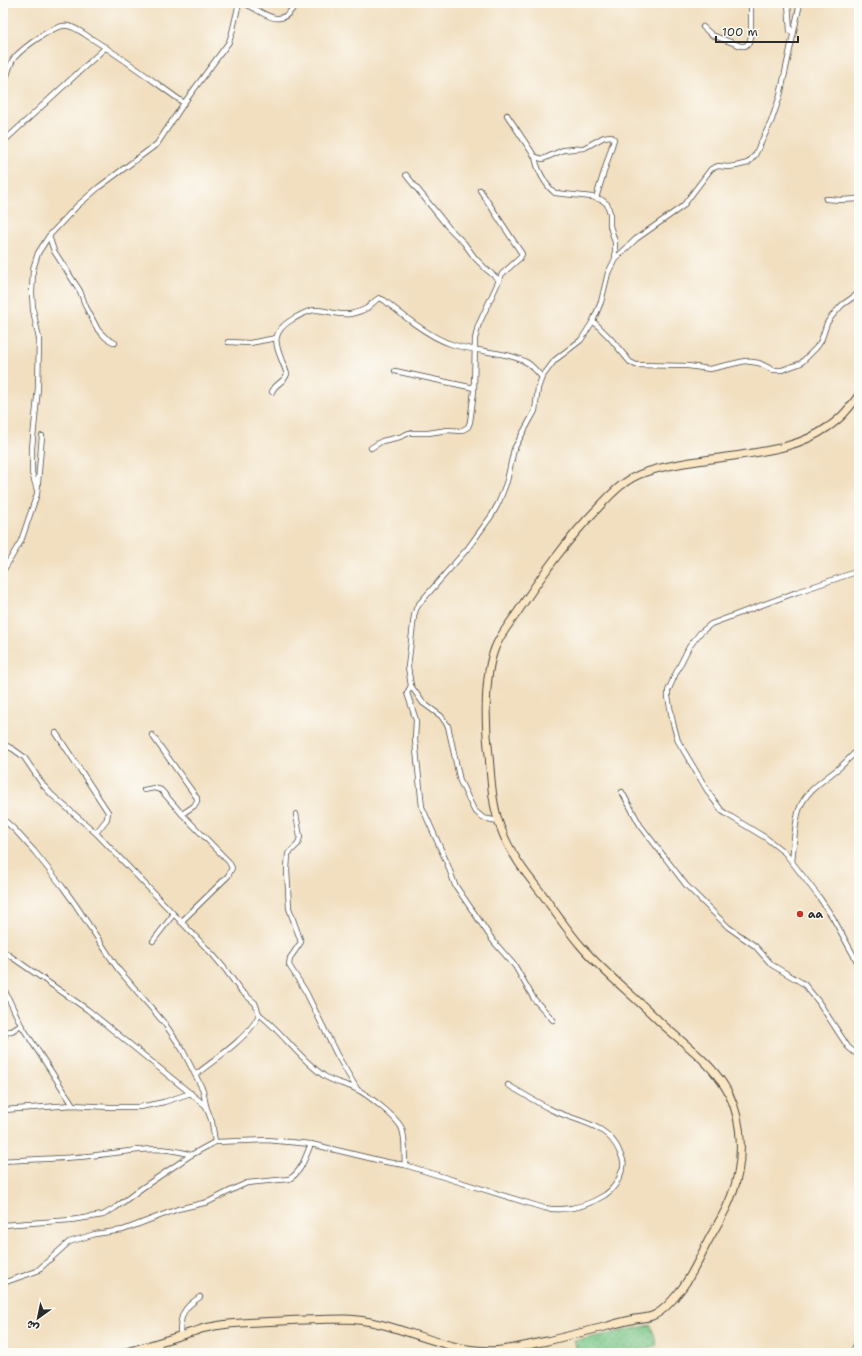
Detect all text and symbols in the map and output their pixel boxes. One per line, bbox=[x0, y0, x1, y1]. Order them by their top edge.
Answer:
scale bar bbox=[716, 18, 798, 44]
text: 100 m bbox=[722, 24, 758, 40]
place label: aa bbox=[808, 907, 824, 922]
marker: aa bbox=[795, 909, 805, 919]
north arrow bbox=[18, 1298, 58, 1338]
text: ش bbox=[24, 1316, 42, 1336]

